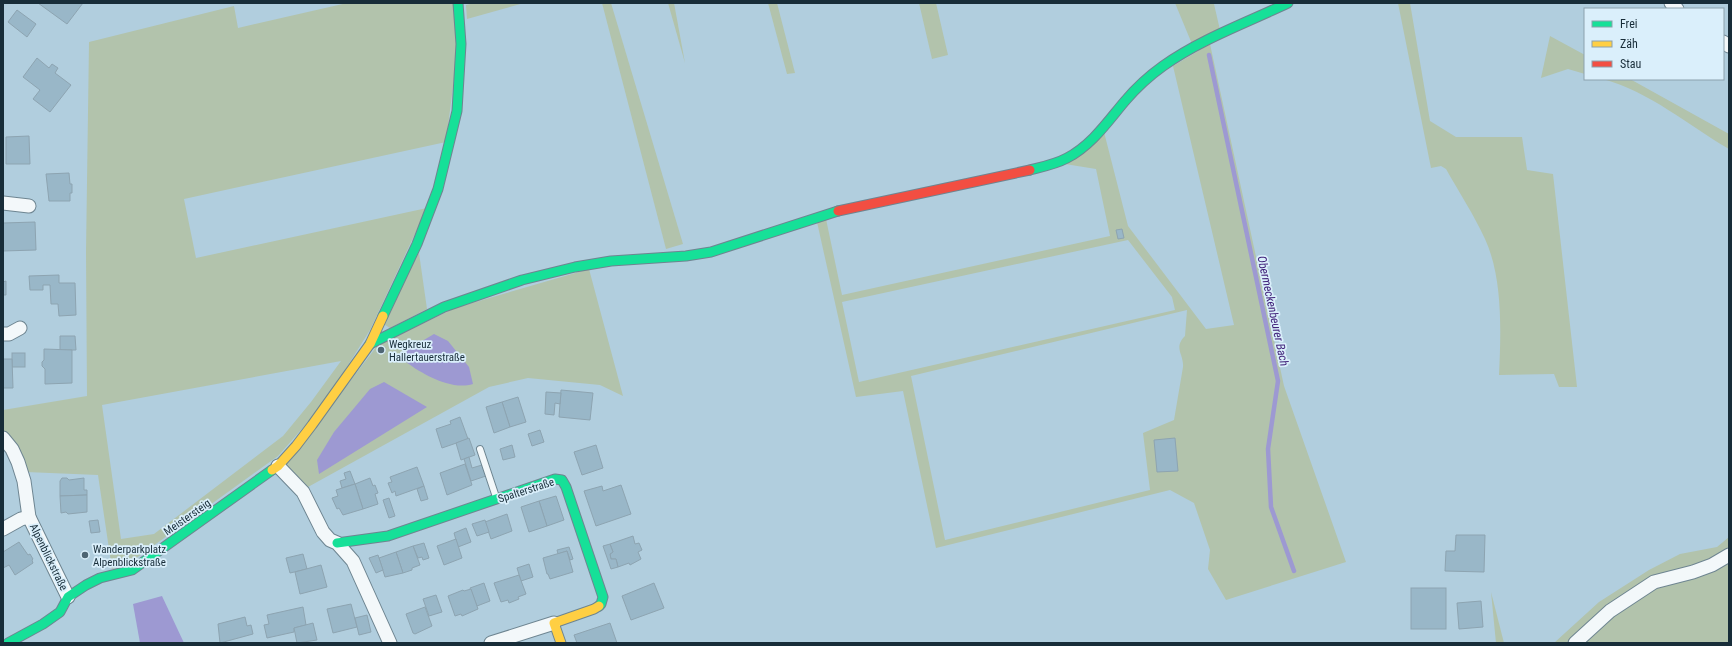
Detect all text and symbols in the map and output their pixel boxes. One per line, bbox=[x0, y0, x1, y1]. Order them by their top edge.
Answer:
legend bbox=[1584, 8, 1724, 80]
text: Frei bbox=[1620, 17, 1638, 31]
text: Zäh bbox=[1620, 37, 1638, 51]
text: Stau bbox=[1620, 57, 1642, 71]
water label: Obermeckenbeurer Bach bbox=[1254, 255, 1292, 368]
place label: Wegkreuz Hallertauerstraße bbox=[389, 338, 465, 364]
marker: Wegkreuz Hallertauerstraße bbox=[376, 345, 386, 355]
street label: Spalterstraße bbox=[496, 475, 556, 506]
street label: Meistersteig bbox=[161, 497, 213, 538]
street label: Alpenblickstraße bbox=[27, 522, 70, 593]
place label: Wanderparkplatz Alpenblickstraße bbox=[93, 543, 166, 569]
marker: Wanderparkplatz Alpenblickstraße bbox=[80, 550, 90, 560]

